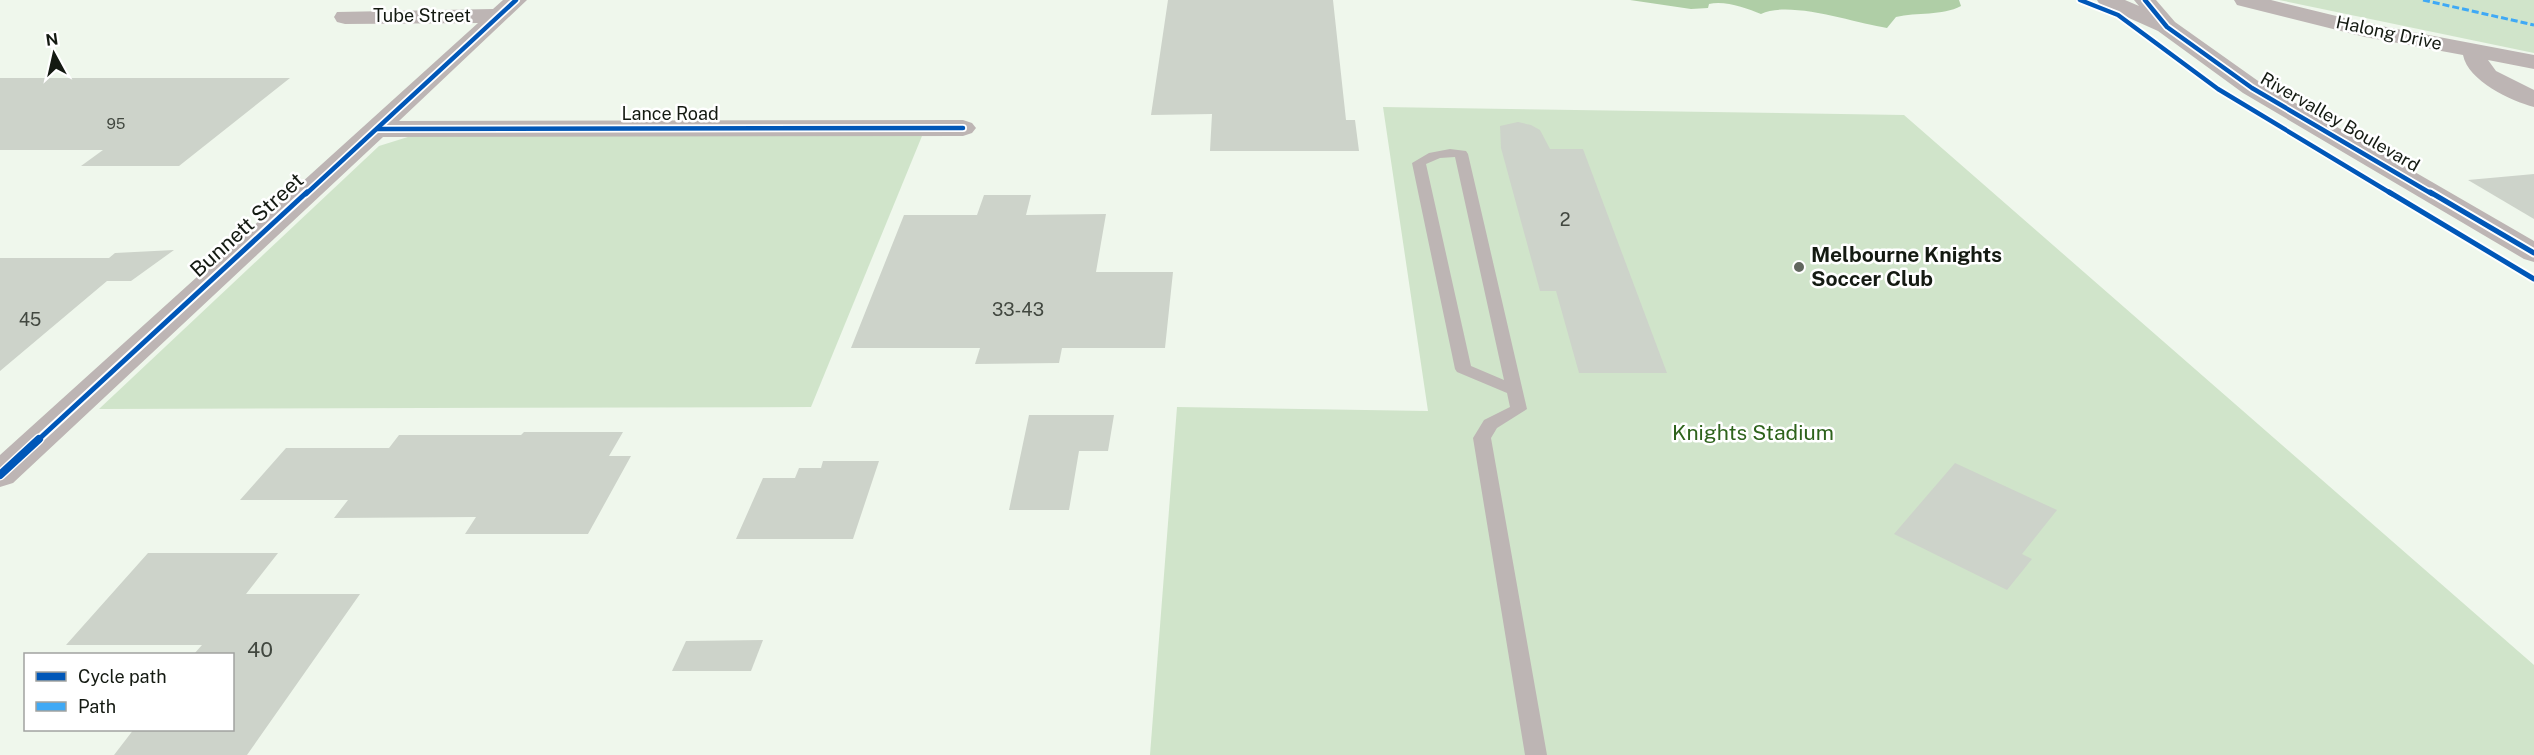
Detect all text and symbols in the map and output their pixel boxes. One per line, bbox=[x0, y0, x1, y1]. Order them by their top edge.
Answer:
street label: Tube Street bbox=[373, 5, 471, 26]
street label: Halong Drive bbox=[2334, 11, 2444, 54]
north arrow bbox=[24, 24, 84, 84]
text: N bbox=[44, 29, 60, 50]
street label: Rivervalley Boulevard bbox=[2257, 67, 2424, 176]
street label: Lance Road bbox=[621, 103, 719, 124]
house number: 95 bbox=[107, 115, 125, 132]
street label: Bunnett Street bbox=[185, 167, 308, 282]
house number: 2 bbox=[1560, 209, 1570, 230]
place label: Melbourne Knights Soccer Club bbox=[1811, 242, 2002, 291]
marker: Melbourne Knights Soccer Club bbox=[1792, 260, 1806, 274]
house number: 33-43 bbox=[992, 299, 1044, 320]
house number: 45 bbox=[19, 309, 41, 330]
park label: Knights Stadium bbox=[1672, 420, 1834, 445]
house number: 40 bbox=[247, 637, 273, 662]
legend bbox=[24, 653, 234, 731]
text: Cycle path bbox=[78, 666, 167, 687]
text: Path bbox=[78, 696, 116, 717]

